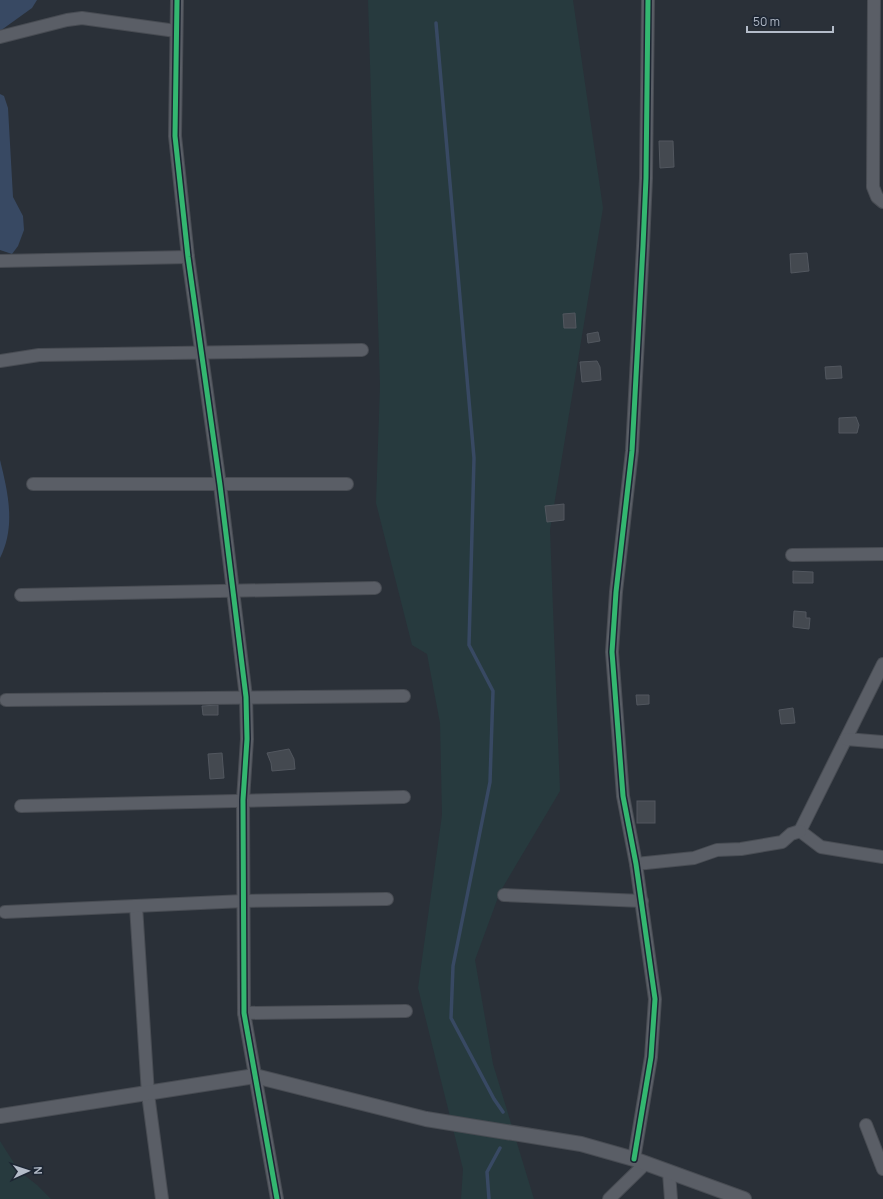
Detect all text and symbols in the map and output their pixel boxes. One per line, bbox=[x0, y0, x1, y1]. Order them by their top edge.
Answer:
scale bar bbox=[747, 8, 833, 34]
text: 50 m bbox=[753, 13, 780, 30]
north arrow bbox=[8, 1151, 48, 1191]
text: N bbox=[31, 1166, 46, 1175]

